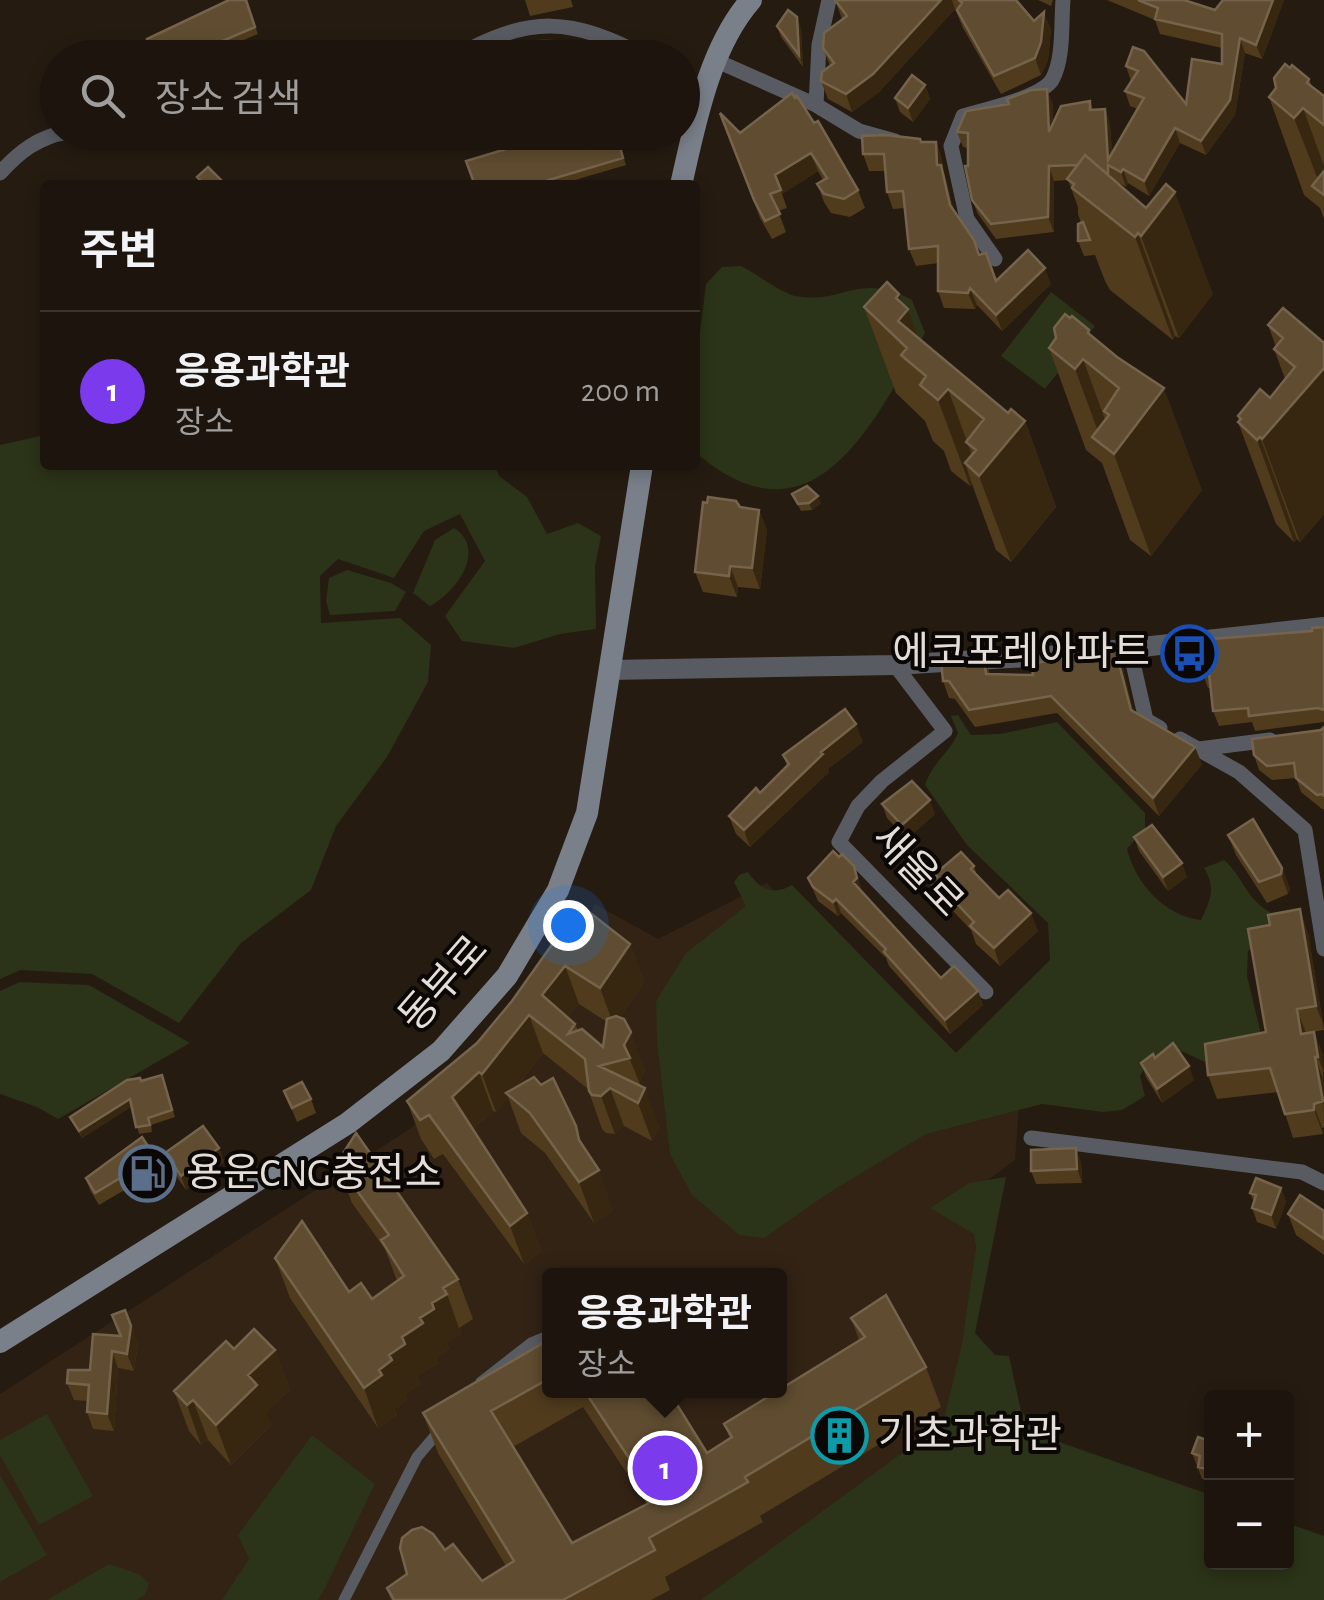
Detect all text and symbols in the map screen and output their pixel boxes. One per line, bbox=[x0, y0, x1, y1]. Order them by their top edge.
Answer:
search box bbox=[40, 40, 700, 150]
icon: search bbox=[75, 68, 130, 123]
text: 장소 검색 bbox=[155, 81, 301, 119]
text: 주변 bbox=[80, 230, 157, 272]
text: 응용과학관 bbox=[175, 354, 350, 392]
text: 1 bbox=[107, 375, 118, 407]
text: 200 m bbox=[581, 375, 660, 407]
text: 장소 bbox=[175, 407, 234, 439]
bus stop icon: 에코포레아파트 bbox=[1159, 623, 1219, 683]
place label: 에코포레아파트 bbox=[892, 631, 1150, 673]
street label: 새울로 bbox=[864, 816, 971, 925]
your location bbox=[543, 900, 594, 951]
street label: 동부로 bbox=[393, 929, 495, 1039]
fuel station icon: 용운CNG충전소 bbox=[117, 1144, 177, 1204]
place label: 용운CNG충전소 bbox=[186, 1152, 441, 1194]
popup bbox=[542, 1268, 787, 1398]
text: 응용과학관 bbox=[577, 1296, 752, 1334]
text: 장소 bbox=[577, 1349, 636, 1381]
map controls bbox=[1204, 1390, 1294, 1570]
button: + bbox=[1204, 1390, 1294, 1480]
building icon: 기초과학관 bbox=[809, 1406, 869, 1466]
place label: 기초과학관 bbox=[878, 1414, 1062, 1456]
pin: 1 bbox=[632, 1430, 698, 1506]
button: − bbox=[1204, 1480, 1294, 1570]

